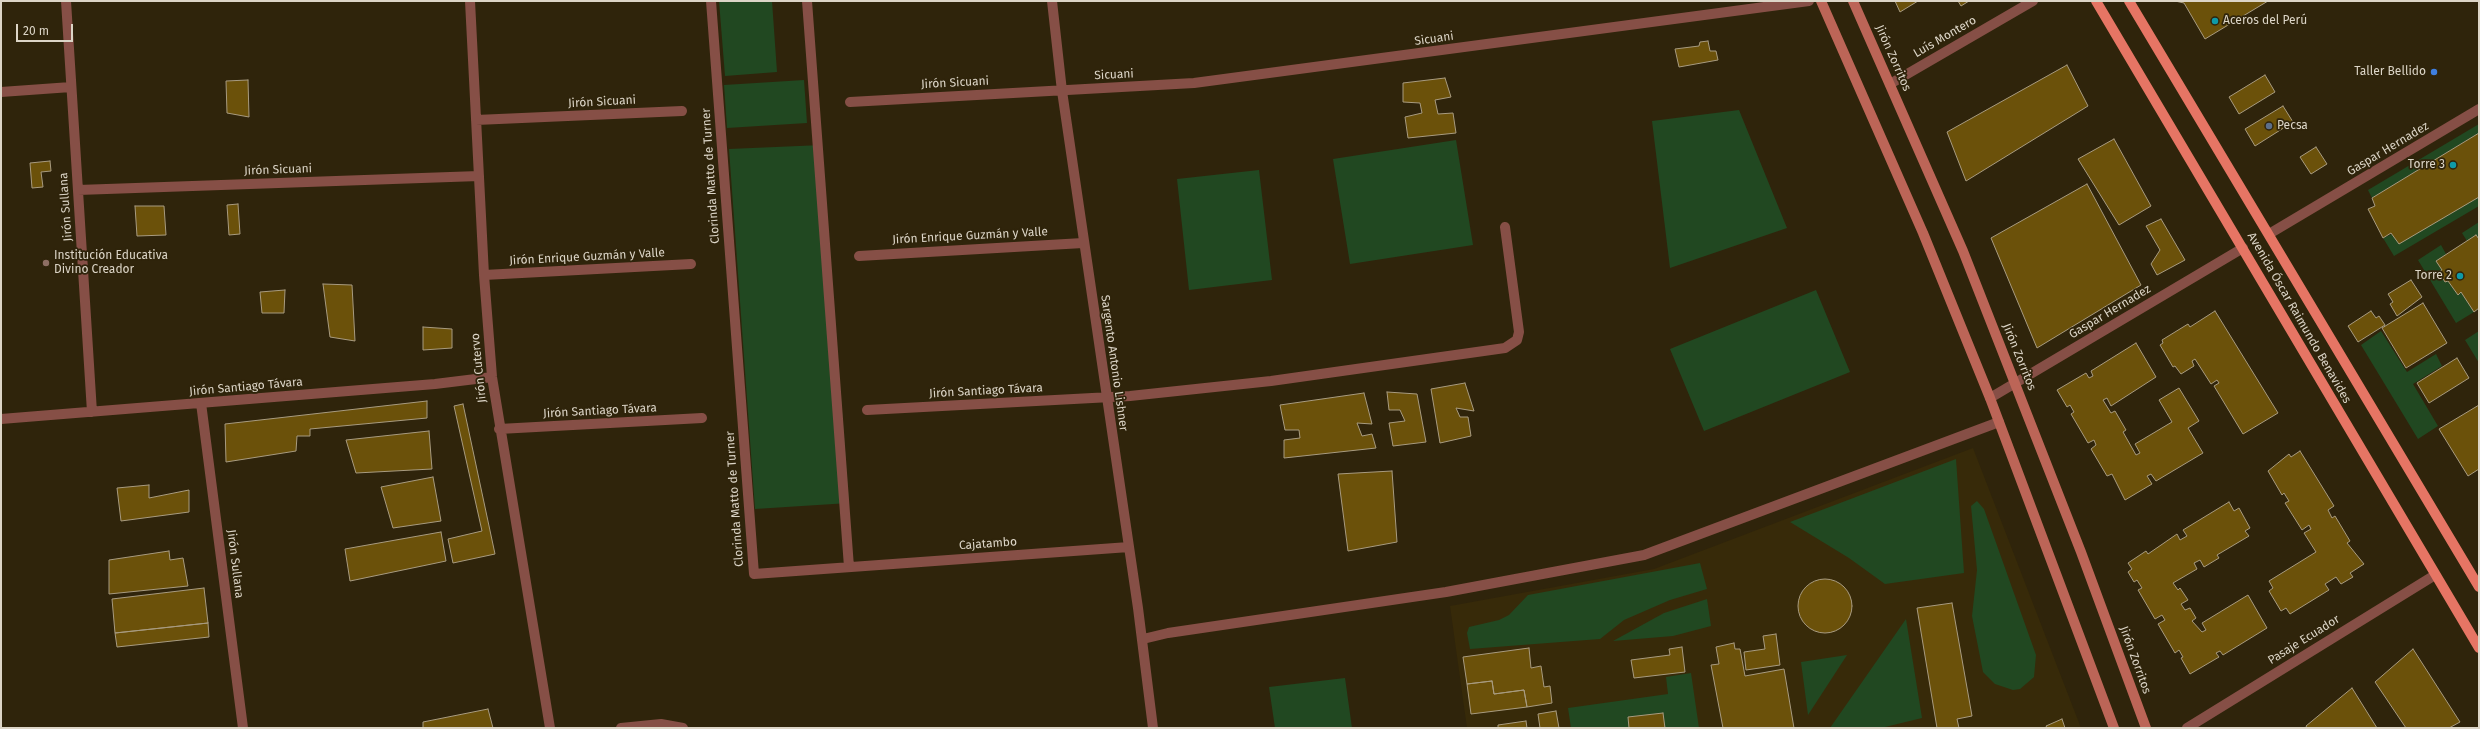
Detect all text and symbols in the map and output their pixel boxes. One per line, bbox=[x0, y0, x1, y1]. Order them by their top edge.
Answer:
street label: Luís Montero bbox=[1911, 13, 1979, 61]
place label: Aceros del Perú bbox=[2223, 14, 2307, 28]
scale bar bbox=[18, 16, 75, 42]
marker: Aceros del Perú bbox=[2210, 16, 2220, 26]
street label: Jirón Zorritos bbox=[1872, 23, 1914, 93]
text: 20 m bbox=[23, 24, 49, 38]
street label: Sicuani bbox=[1413, 29, 1455, 49]
place label: Taller Bellido bbox=[2354, 65, 2426, 79]
street label: Sicuani bbox=[1094, 67, 1134, 83]
marker: Taller Bellido bbox=[2429, 67, 2439, 77]
street label: Jirón Sicuani bbox=[921, 74, 989, 92]
street label: Jirón Sicuani bbox=[568, 93, 636, 111]
street label: Clorinda Matto de Turner bbox=[699, 108, 723, 244]
place label: Pecsa bbox=[2277, 119, 2308, 133]
street label: Gaspar Hernadez bbox=[2345, 119, 2431, 179]
marker: Pecsa bbox=[2264, 121, 2274, 131]
place label: Torre 3 bbox=[2408, 158, 2445, 172]
marker: Torre 3 bbox=[2448, 160, 2458, 170]
street label: Jirón Sicuani bbox=[244, 162, 312, 178]
street label: Jirón Sullana bbox=[56, 172, 76, 242]
street label: Jirón Enrique Guzmán y Valle bbox=[892, 225, 1048, 247]
street label: Avenida Óscar Raimundo Benavides bbox=[2244, 230, 2354, 406]
street label: Jirón Enrique Guzmán y Valle bbox=[509, 246, 665, 268]
place label: Institución Educativa Divino Creador bbox=[54, 249, 168, 277]
marker: Institución Educativa Divino Creador bbox=[41, 258, 51, 268]
place label: Torre 2 bbox=[2415, 269, 2452, 283]
marker: Torre 2 bbox=[2455, 271, 2465, 281]
street label: Gaspar Hernadez bbox=[2067, 282, 2153, 342]
street label: Sargento Antonio Lishner bbox=[1097, 294, 1131, 432]
street label: Jirón Zorritos bbox=[1999, 321, 2039, 393]
street label: Jirón Cutervo bbox=[468, 332, 490, 404]
street label: Jirón Santiago Távara bbox=[189, 375, 303, 399]
street label: Jirón Santiago Távara bbox=[929, 381, 1043, 401]
street label: Jirón Santiago Távara bbox=[543, 401, 657, 421]
street label: Clorinda Matto de Turner bbox=[723, 431, 747, 567]
street label: Jirón Sullana bbox=[224, 529, 246, 599]
street label: Cajatambo bbox=[959, 535, 1017, 553]
street label: Pasaje Ecuador bbox=[2265, 612, 2343, 668]
street label: Jirón Zorritos bbox=[2116, 624, 2154, 696]

